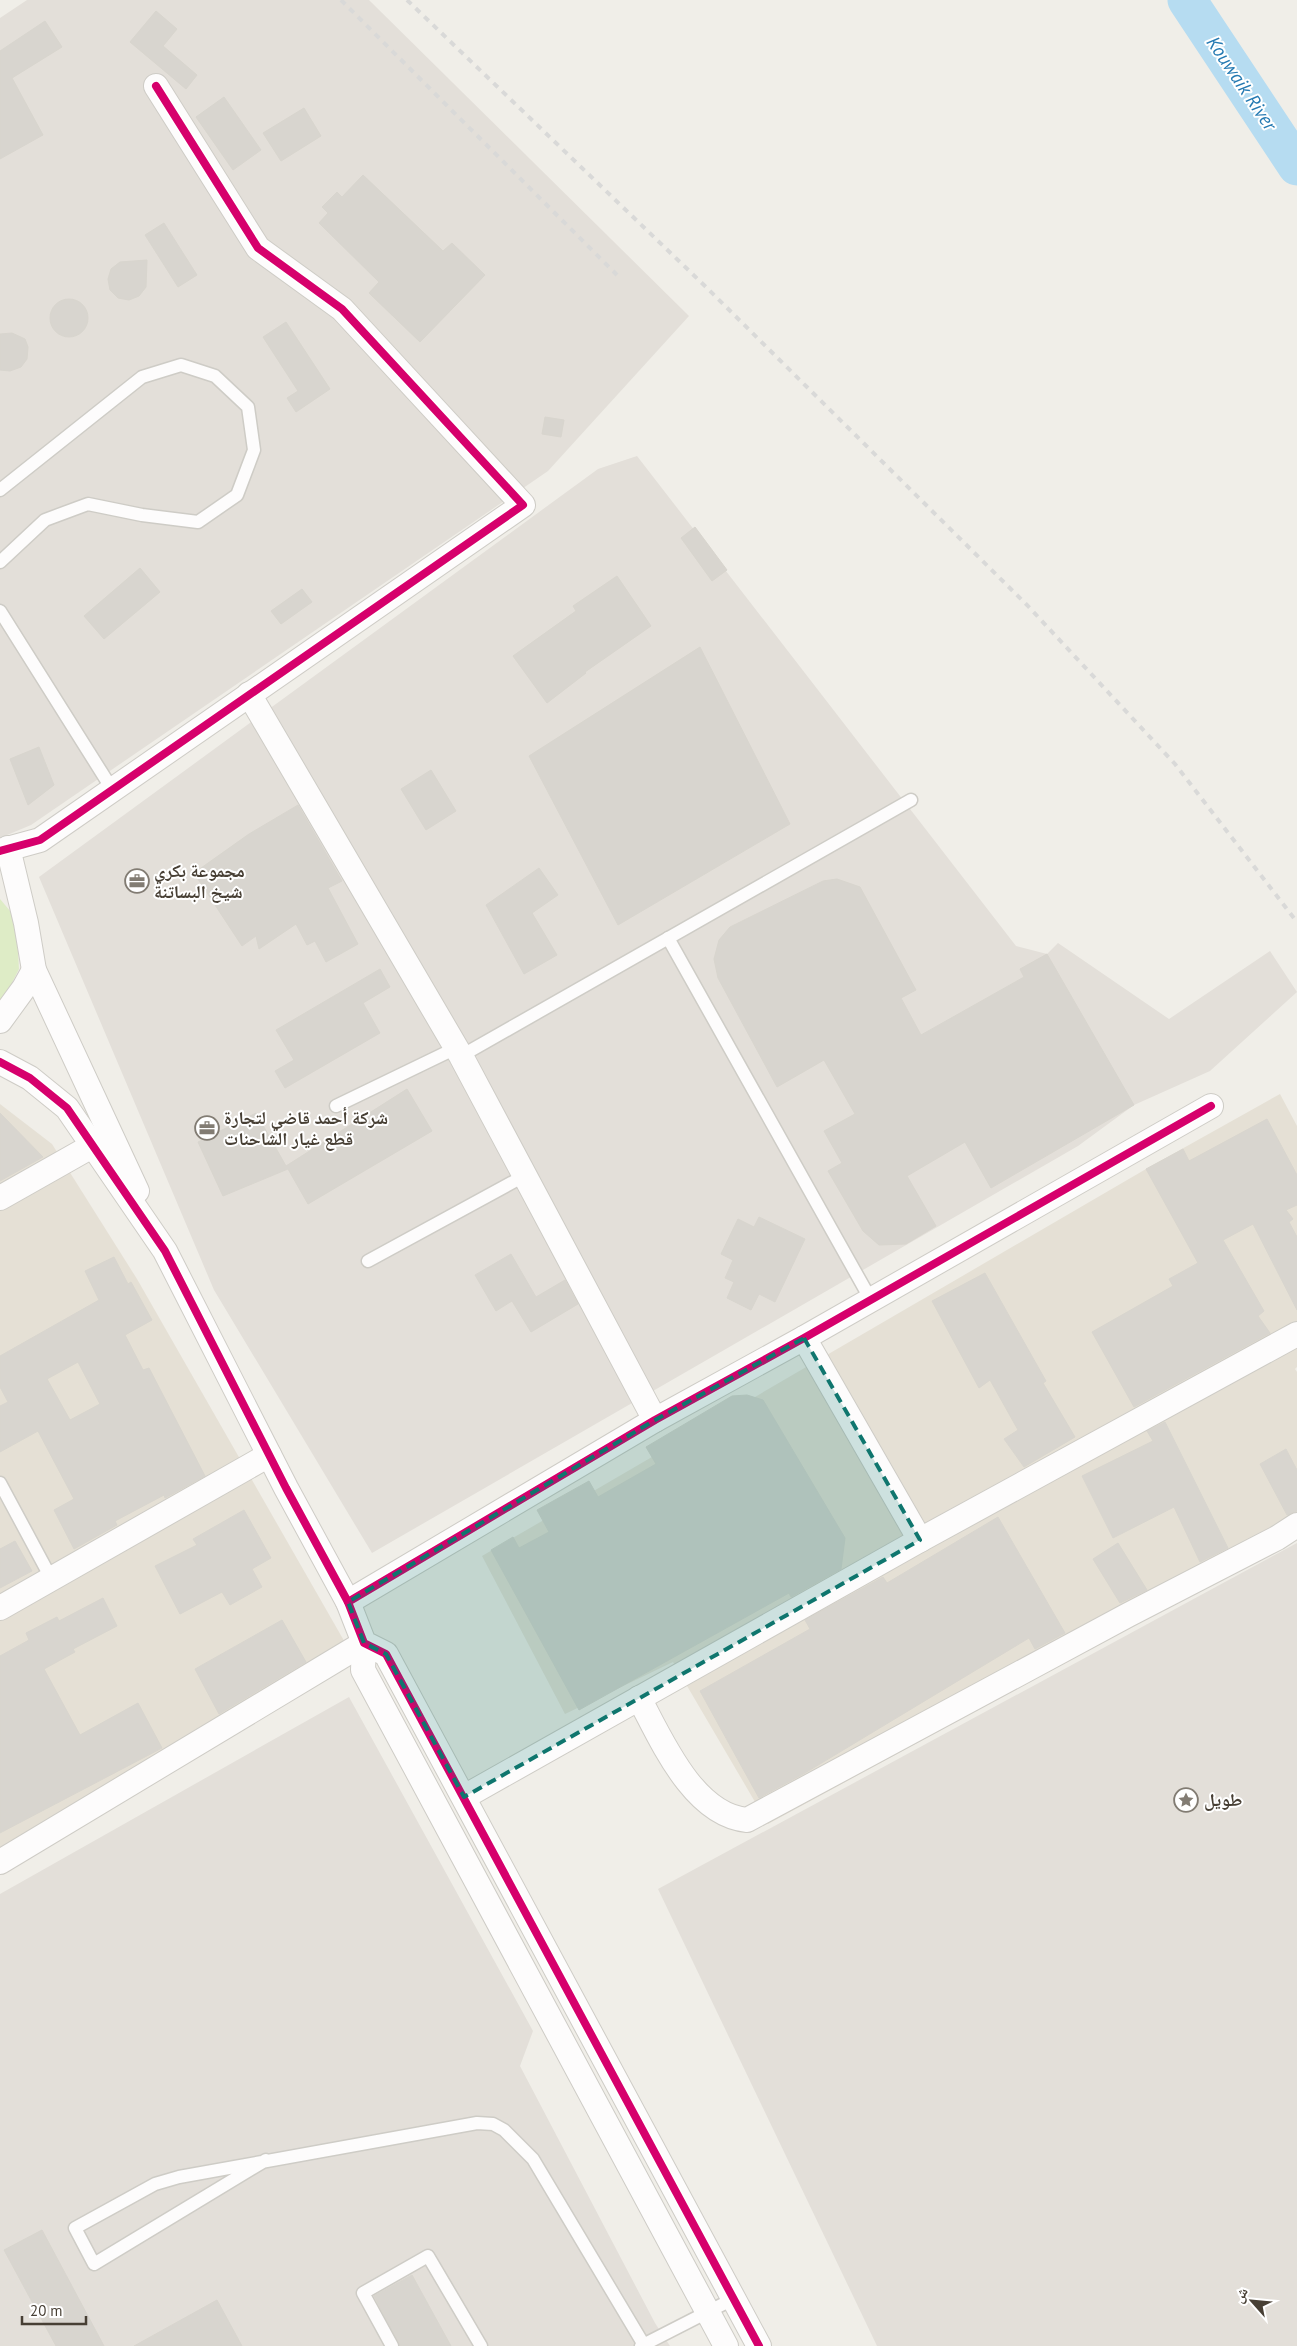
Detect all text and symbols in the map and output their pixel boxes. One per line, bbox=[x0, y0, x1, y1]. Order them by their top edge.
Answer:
water label: Kouwaik River bbox=[1202, 31, 1283, 136]
place label: مجموعة بكري شيخ البساتنة bbox=[154, 859, 245, 904]
office icon: مجموعة بكري شيخ البساتنة bbox=[124, 868, 150, 894]
place label: شركة أحمد قاضي لتجارة قطع غيار الشاحنات bbox=[224, 1106, 388, 1151]
office icon: شركة أحمد قاضي لتجارة قطع غيار الشاحنات bbox=[194, 1115, 220, 1141]
place icon: طويل bbox=[1173, 1787, 1199, 1813]
place label: طويل bbox=[1204, 1788, 1243, 1811]
north arrow bbox=[1227, 2276, 1277, 2326]
text: ش bbox=[1229, 2284, 1252, 2306]
scale bar bbox=[22, 2294, 86, 2326]
text: 20 m bbox=[30, 2301, 63, 2320]

